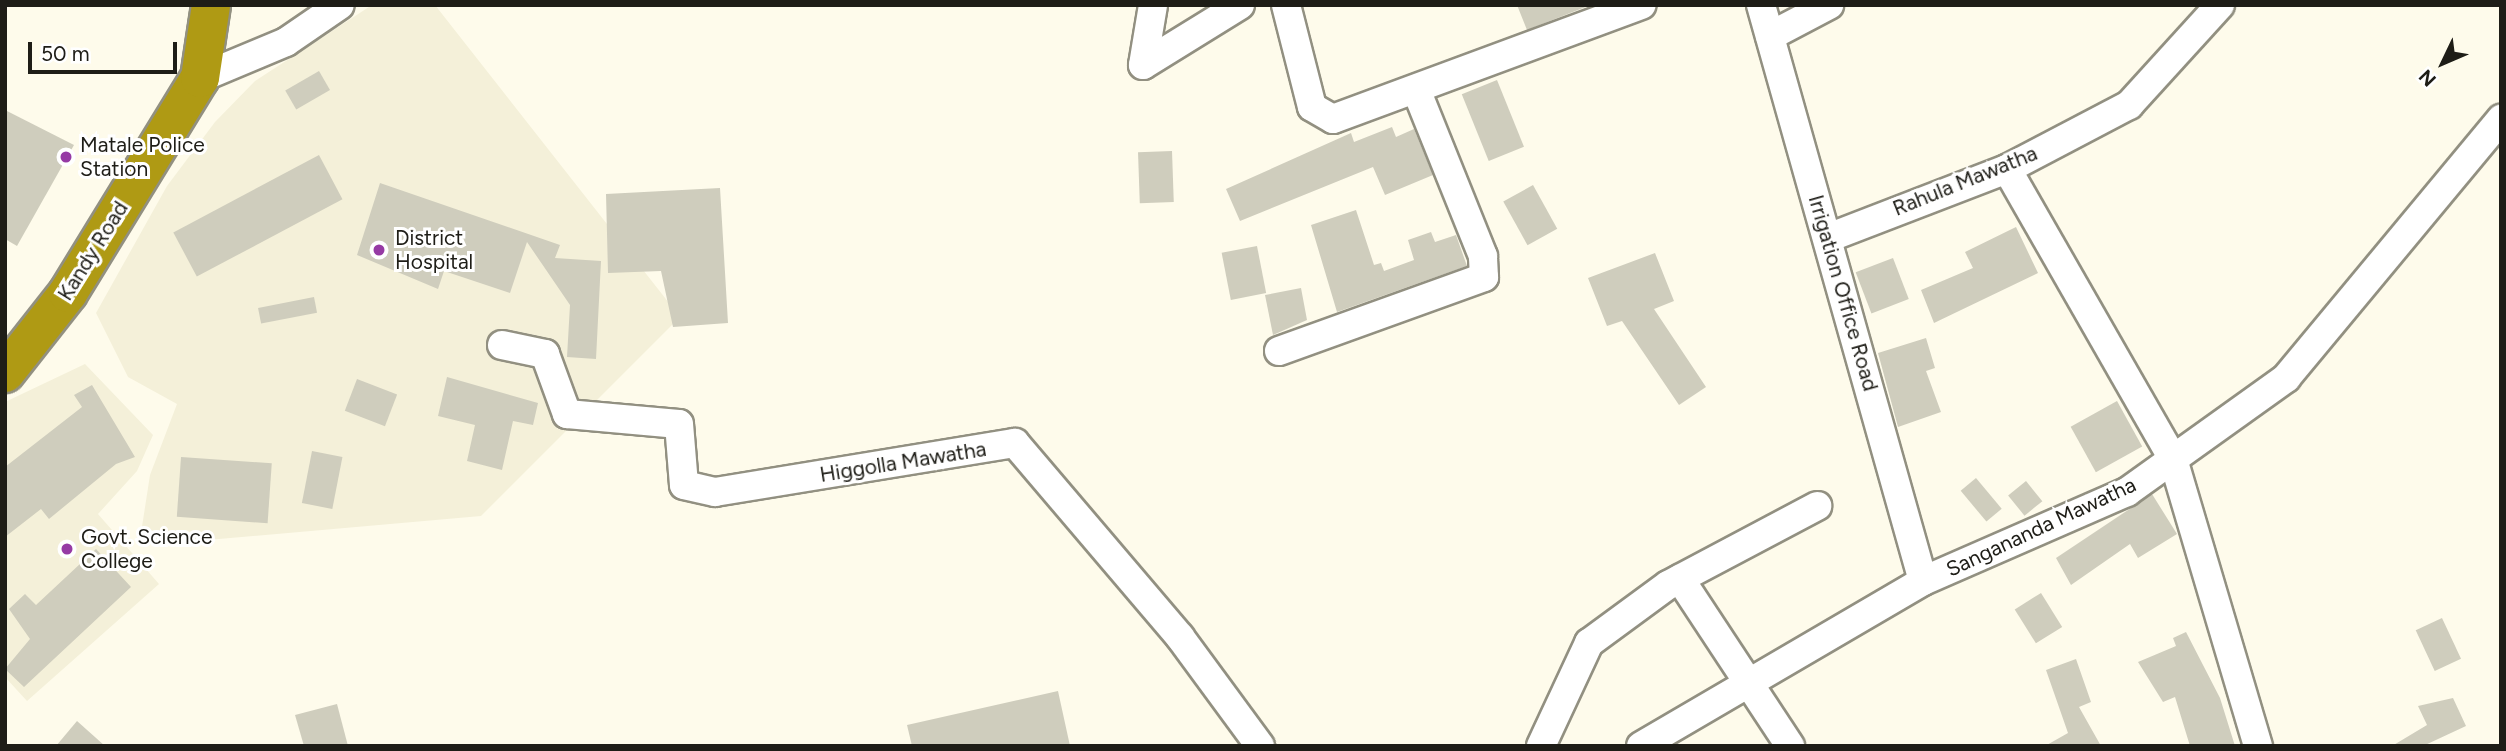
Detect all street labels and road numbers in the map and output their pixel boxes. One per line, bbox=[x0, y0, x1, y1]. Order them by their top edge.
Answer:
street label: Rahula Mawatha bbox=[1889, 141, 2041, 221]
street label: Irrigation Office Road bbox=[1803, 192, 1883, 394]
street label: Kandy Road bbox=[53, 197, 133, 305]
street label: Higgolla Mawatha bbox=[818, 436, 988, 488]
street label: Sangananda Mawatha bbox=[1942, 472, 2140, 582]

